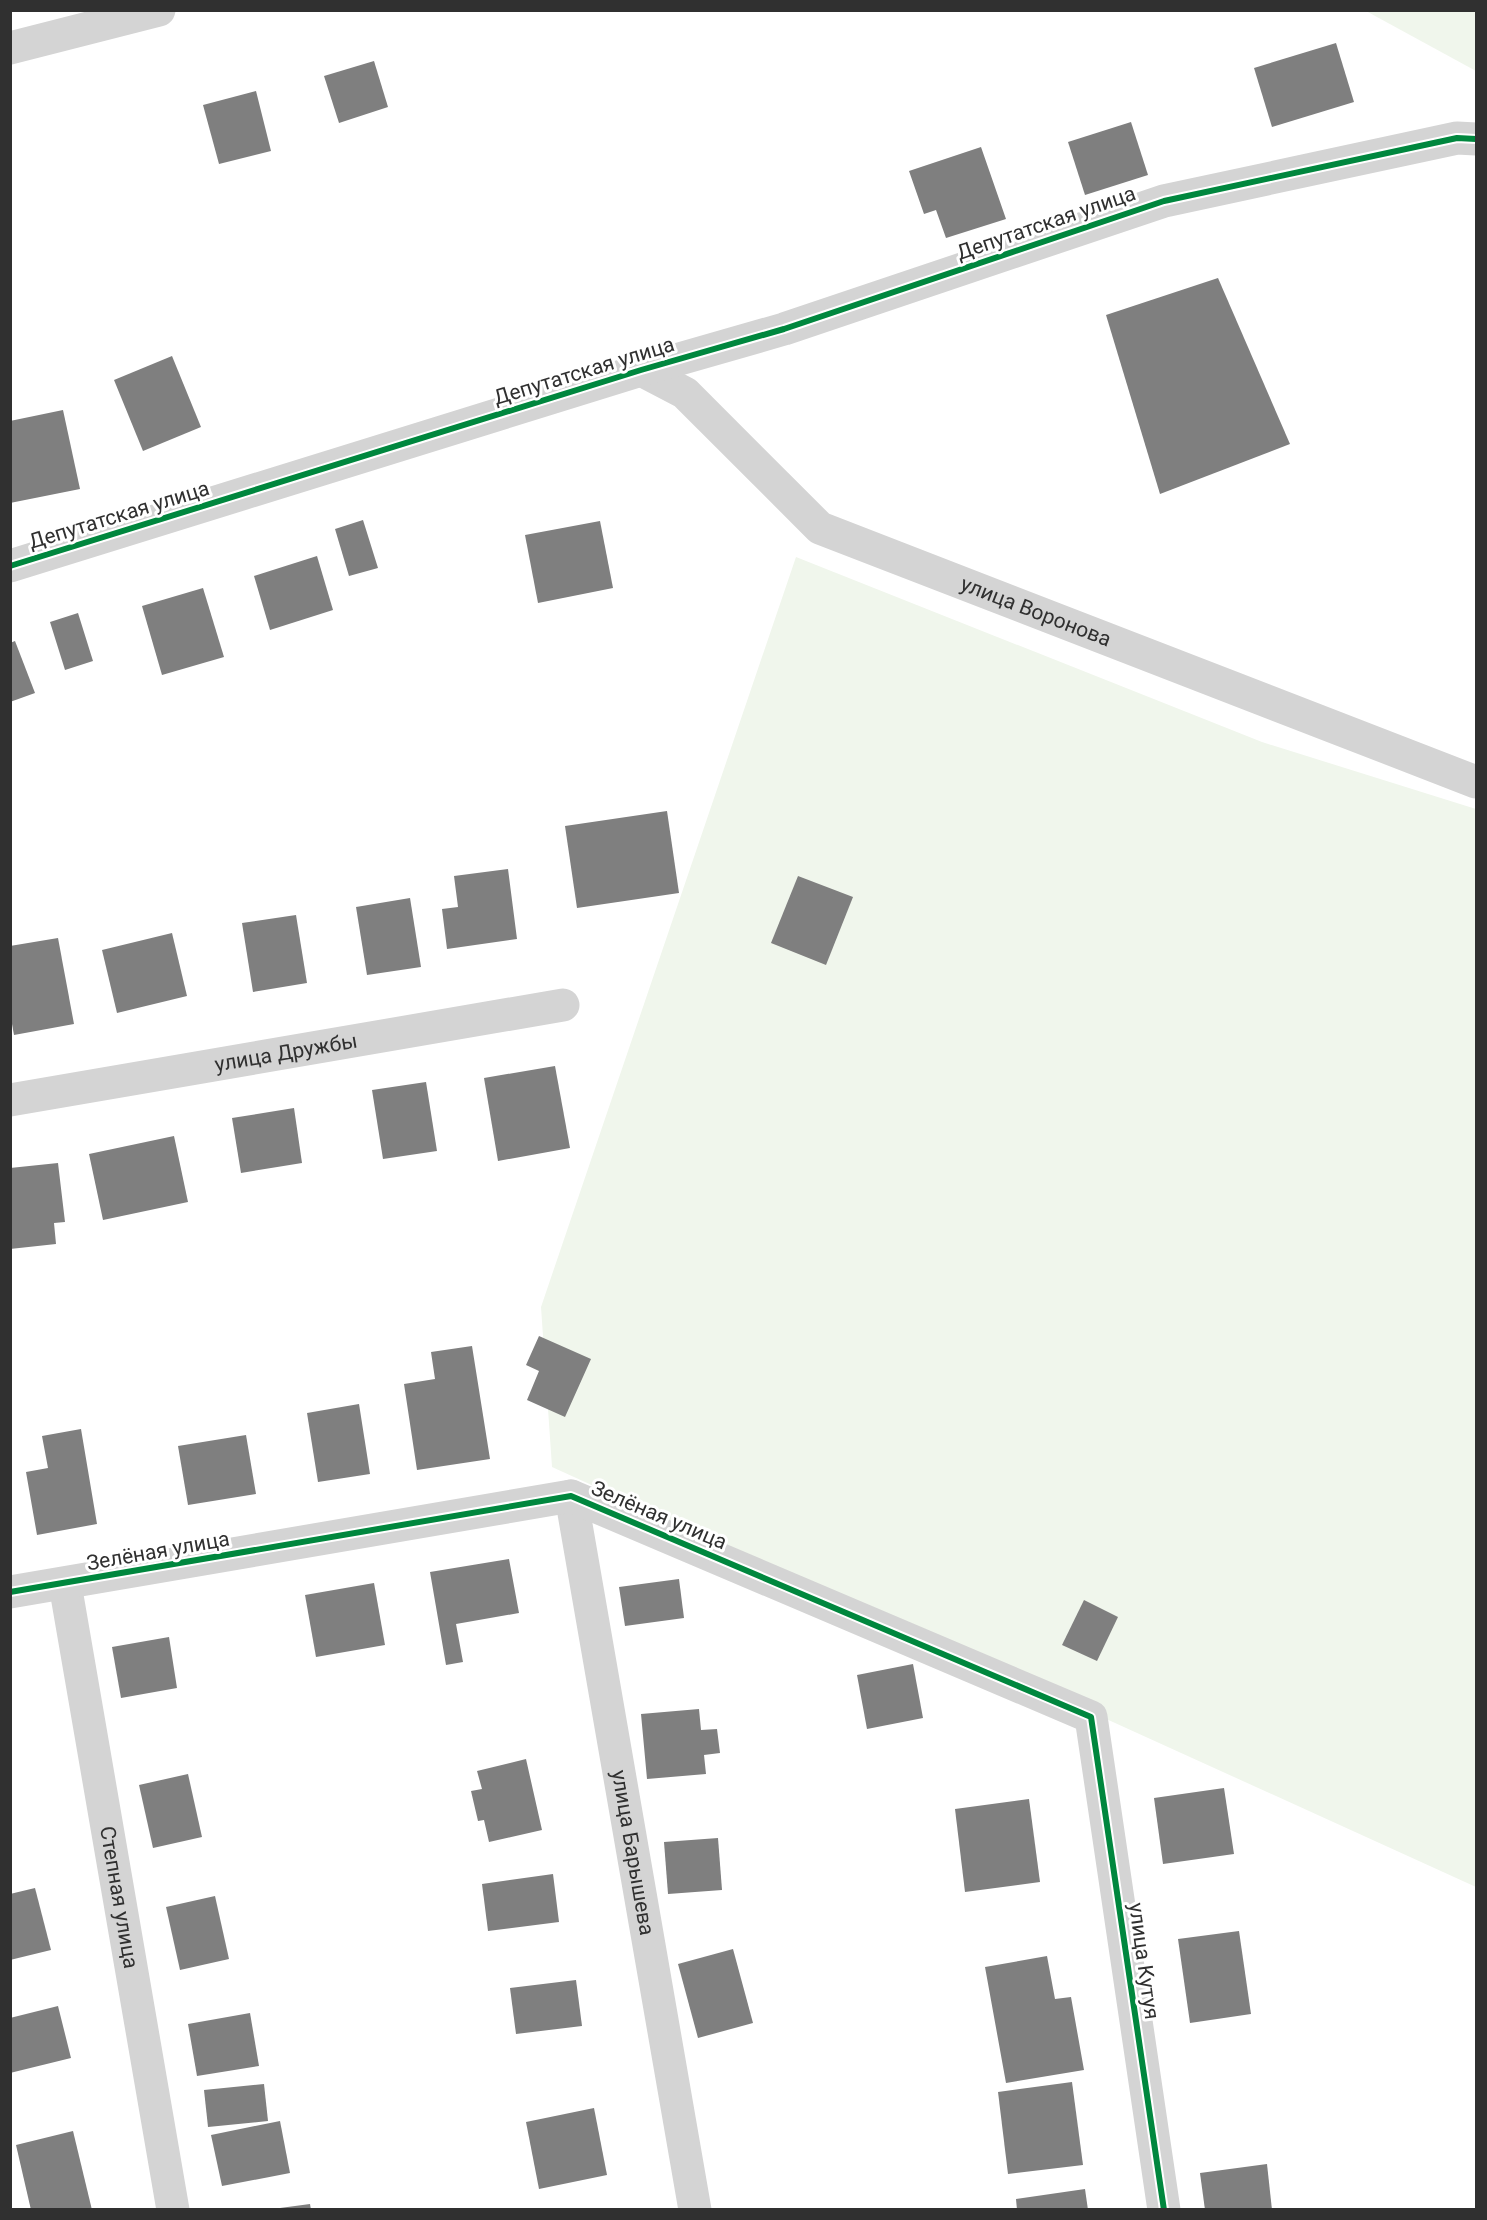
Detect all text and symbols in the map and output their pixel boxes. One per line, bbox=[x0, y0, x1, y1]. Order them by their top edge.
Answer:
street label: Депутатская улица bbox=[953, 181, 1139, 265]
street label: Депутатская улица bbox=[491, 332, 677, 410]
street label: Депутатская улица bbox=[26, 476, 212, 554]
street label: улица Воронова bbox=[957, 572, 1114, 652]
street label: улица Дружбы bbox=[213, 1029, 359, 1077]
street label: Зелёная улица bbox=[588, 1476, 730, 1554]
street label: Зелёная улица bbox=[85, 1527, 231, 1575]
street label: улица Барышева bbox=[607, 1768, 659, 1937]
street label: Степная улица bbox=[95, 1824, 143, 1970]
street label: улица Кутуя bbox=[1124, 1901, 1164, 2021]

